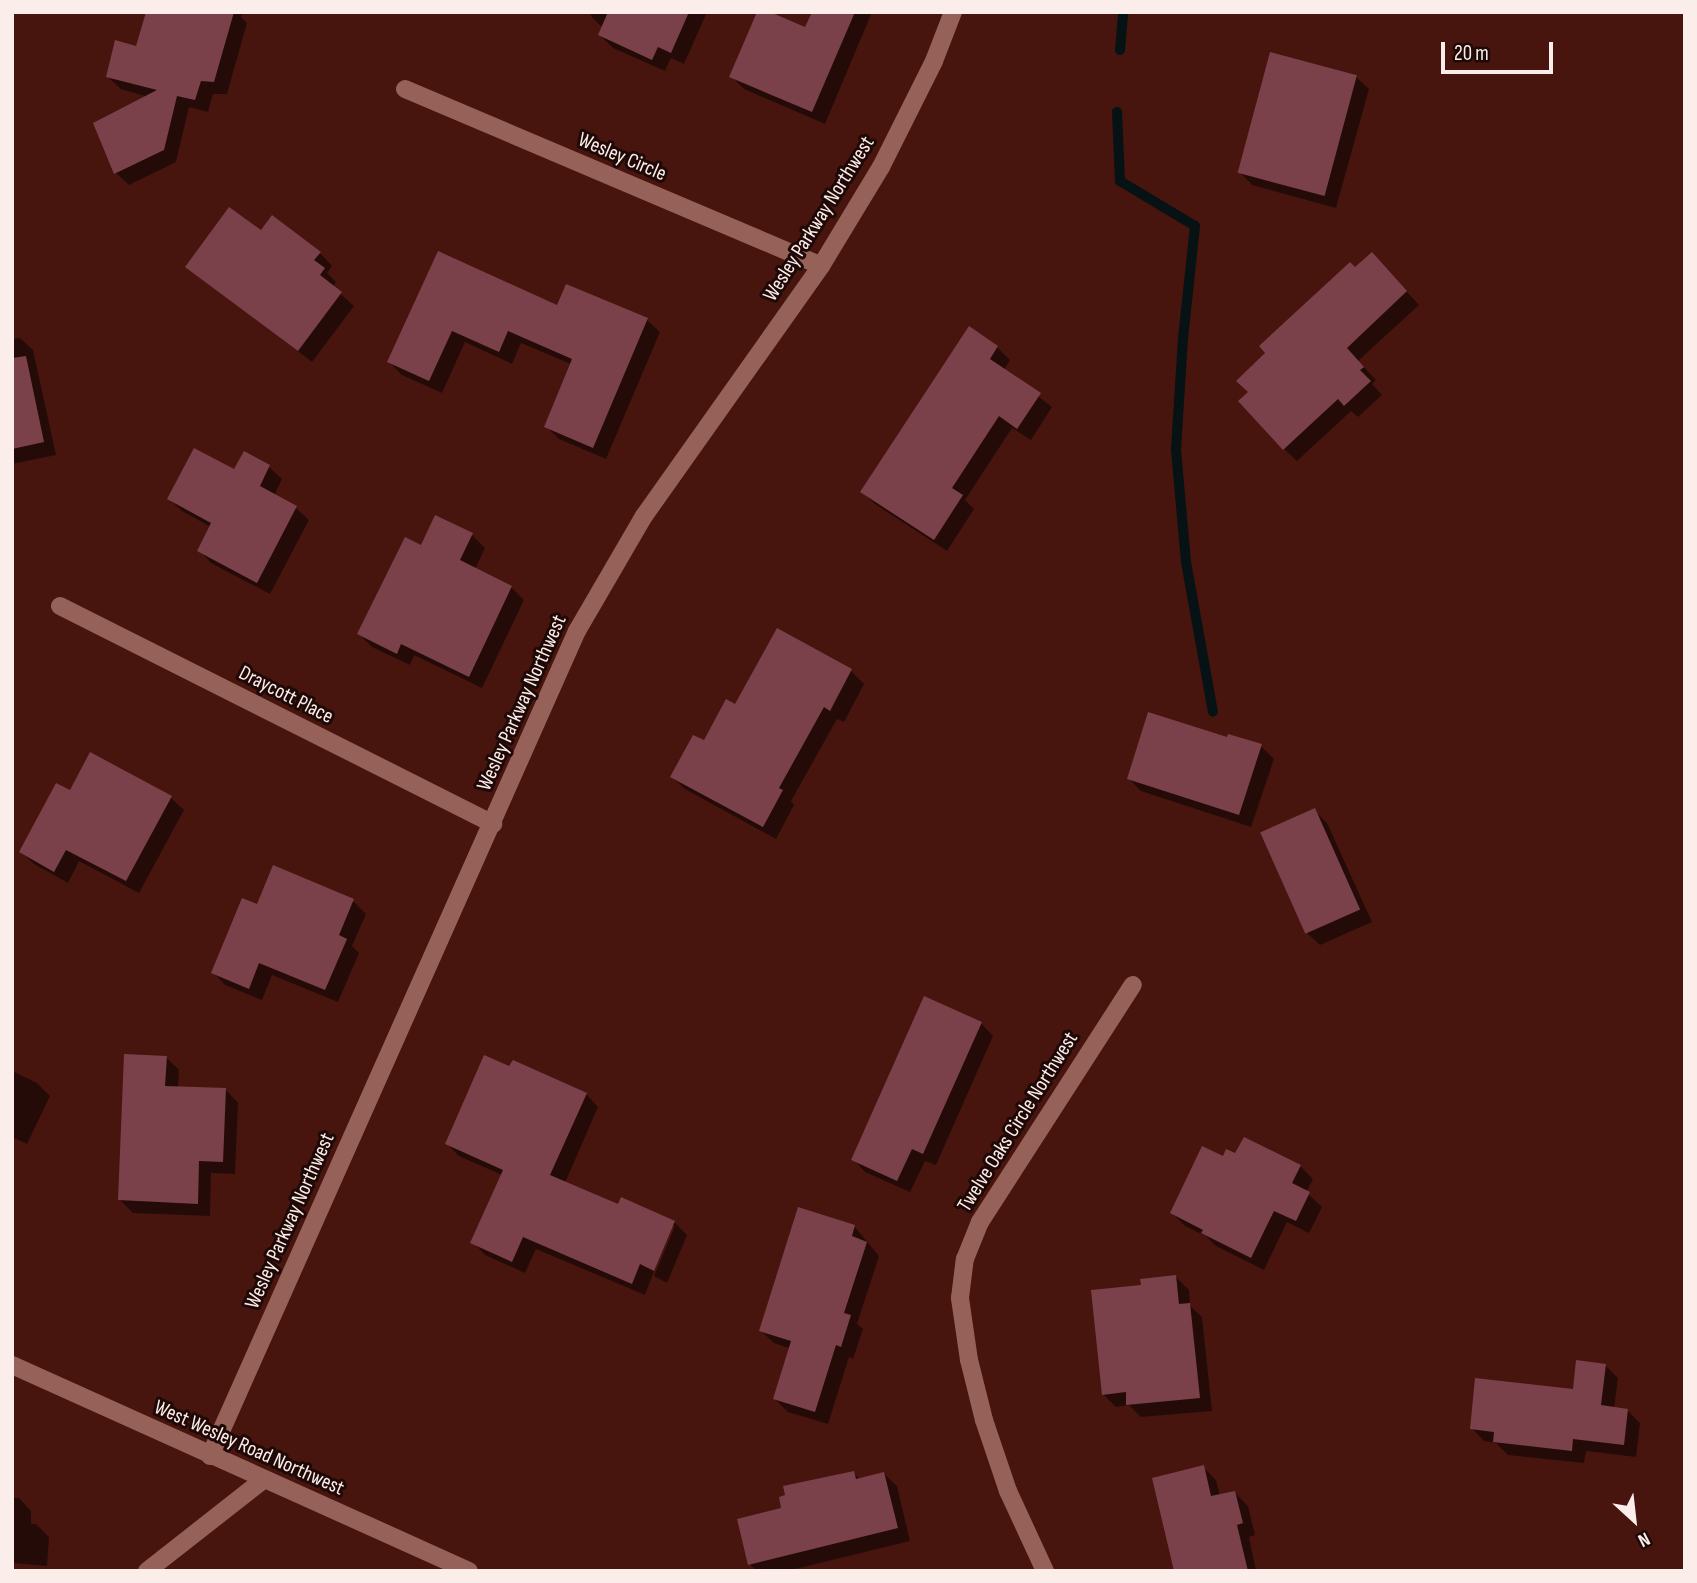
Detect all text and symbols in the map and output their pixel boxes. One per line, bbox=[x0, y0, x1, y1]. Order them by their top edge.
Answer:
scale bar bbox=[1445, 28, 1557, 72]
text: 20 m bbox=[1454, 41, 1489, 66]
street label: Wesley Circle bbox=[574, 127, 670, 187]
street label: Wesley Parkway Northwest bbox=[758, 132, 880, 306]
street label: Wesley Parkway Northwest bbox=[472, 611, 572, 795]
street label: Draycott Place bbox=[235, 660, 337, 730]
street label: Twelve Oaks Circle Northwest bbox=[952, 1027, 1084, 1217]
street label: Wesley Parkway Northwest bbox=[240, 1129, 340, 1313]
street label: West Wesley Road Northwest bbox=[150, 1395, 348, 1501]
north arrow bbox=[1599, 1485, 1669, 1555]
text: N bbox=[1634, 1527, 1654, 1552]

